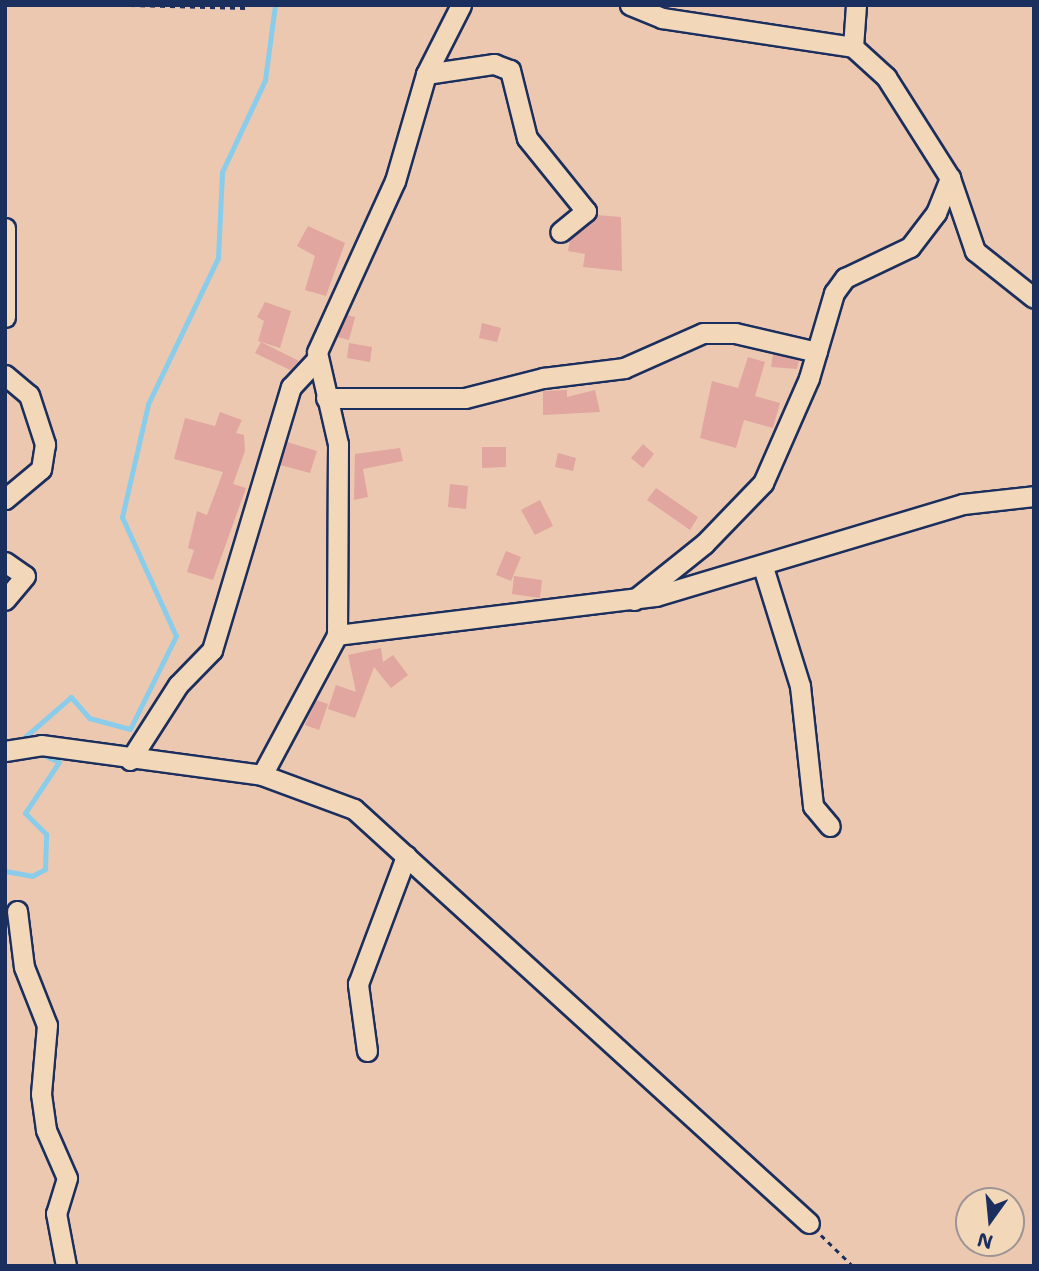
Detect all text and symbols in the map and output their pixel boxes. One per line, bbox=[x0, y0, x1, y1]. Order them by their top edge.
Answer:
north arrow bbox=[955, 1187, 1025, 1257]
text: N bbox=[974, 1227, 995, 1255]

